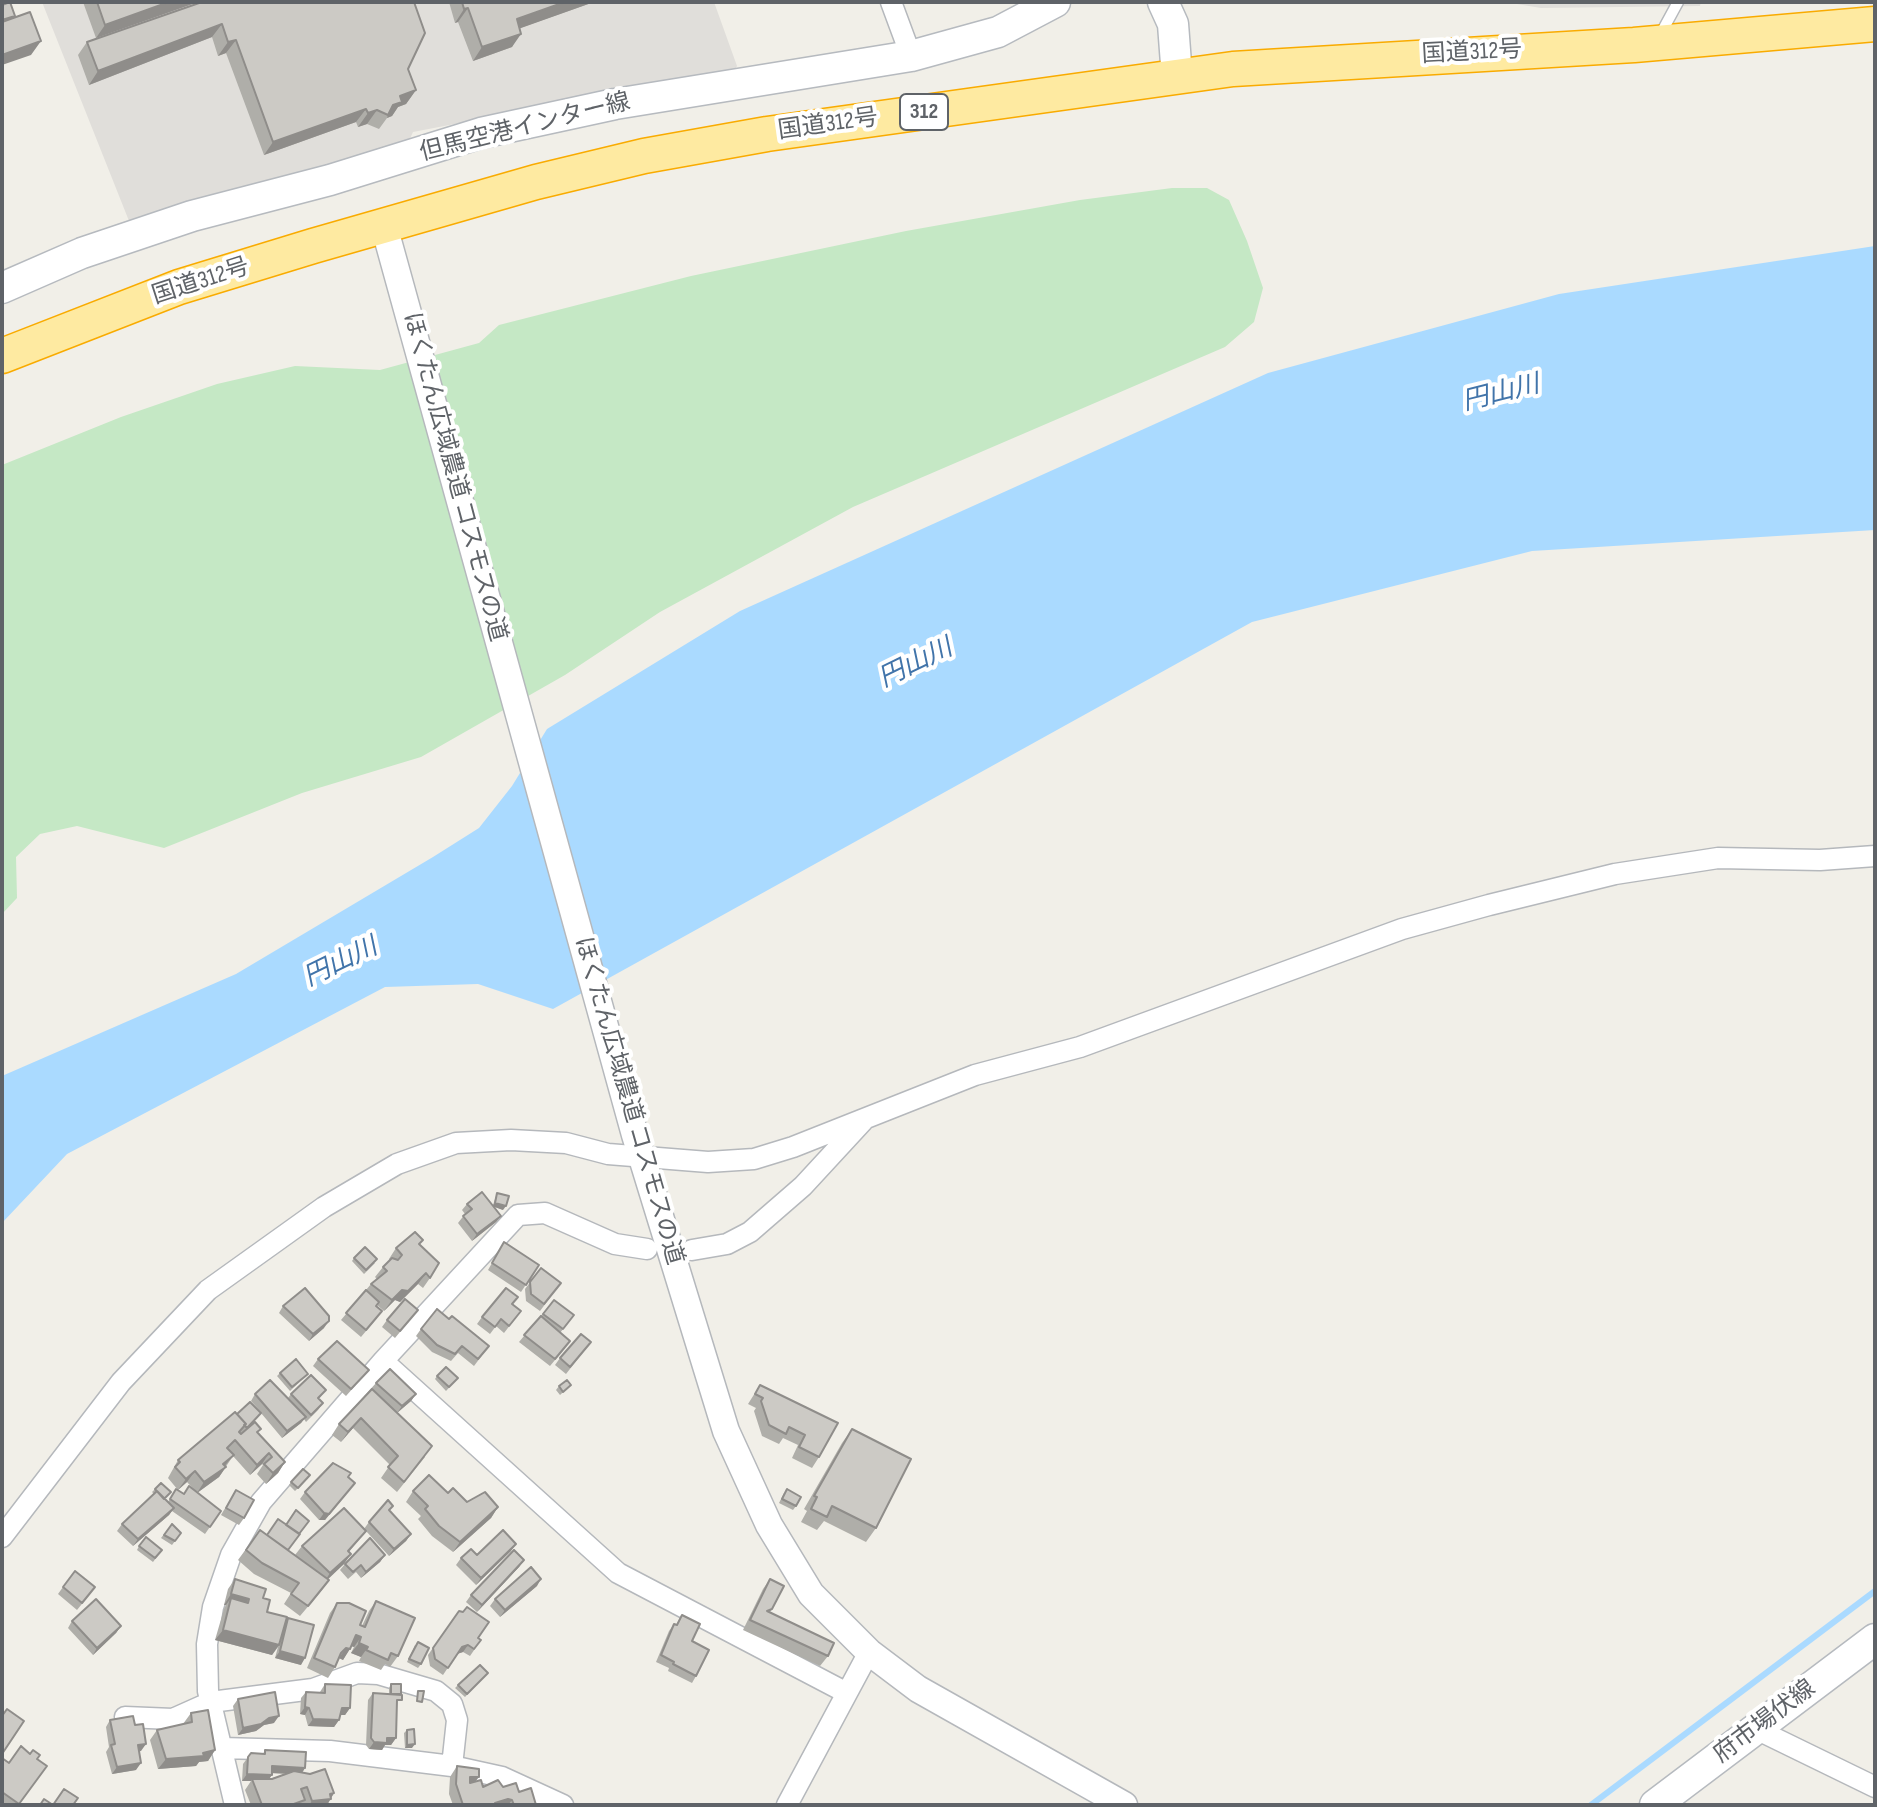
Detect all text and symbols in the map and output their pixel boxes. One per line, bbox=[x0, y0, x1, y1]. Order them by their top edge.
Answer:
street label: 国道312号 bbox=[1421, 36, 1523, 70]
street label: 但馬空港インター線 bbox=[417, 88, 633, 168]
road number: 312 bbox=[900, 94, 948, 130]
street label: 国道312号 bbox=[776, 104, 880, 146]
street label: 国道312号 bbox=[149, 253, 253, 311]
street label: ほくたん広域農道 コスモスの道 bbox=[396, 309, 512, 645]
water label: 円山川 bbox=[1459, 369, 1543, 419]
water label: 円山川 bbox=[874, 633, 958, 695]
water label: 円山川 bbox=[299, 932, 383, 994]
street label: ほくたん広域農道 コスモスの道 bbox=[567, 934, 689, 1268]
street label: 府市場伏線 bbox=[1708, 1674, 1822, 1770]

